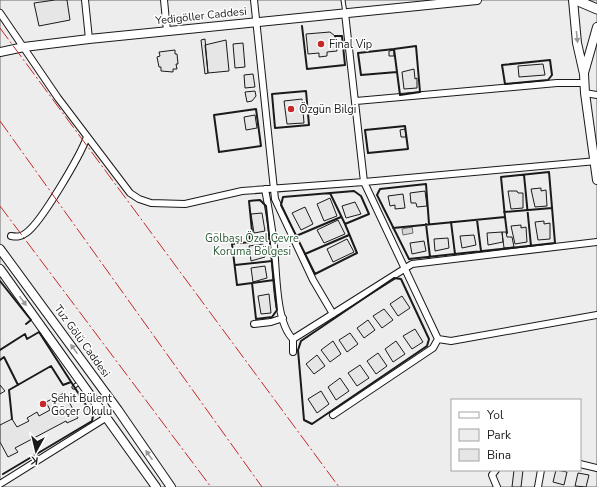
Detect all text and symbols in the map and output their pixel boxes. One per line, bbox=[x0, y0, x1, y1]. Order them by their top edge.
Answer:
street label: Yedigöller Caddesi bbox=[154, 4, 247, 28]
one-way arrow bbox=[573, 31, 580, 43]
place label: Final Vip bbox=[329, 37, 372, 52]
marker: Final Vip bbox=[316, 39, 326, 49]
place label: Özgün Bilgi bbox=[299, 102, 356, 117]
marker: Özgün Bilgi bbox=[286, 104, 296, 114]
park label: Gölbaşı Özel Çevre Koruma Bölgesi bbox=[205, 231, 299, 259]
one-way arrow bbox=[19, 296, 27, 306]
street label: Tuz Gölü Caddesi bbox=[51, 302, 113, 380]
one-way arrow bbox=[70, 344, 78, 355]
place label: Şehit Bülent Göçer Okulu bbox=[51, 391, 112, 419]
marker: Şehit Bülent Göçer Okulu bbox=[38, 399, 48, 409]
legend bbox=[451, 399, 581, 471]
text: Yol bbox=[486, 407, 504, 423]
text: Park bbox=[487, 427, 512, 443]
north arrow bbox=[16, 431, 56, 471]
text: Bina bbox=[487, 447, 511, 463]
one-way arrow bbox=[145, 450, 153, 460]
text: K bbox=[29, 452, 39, 468]

